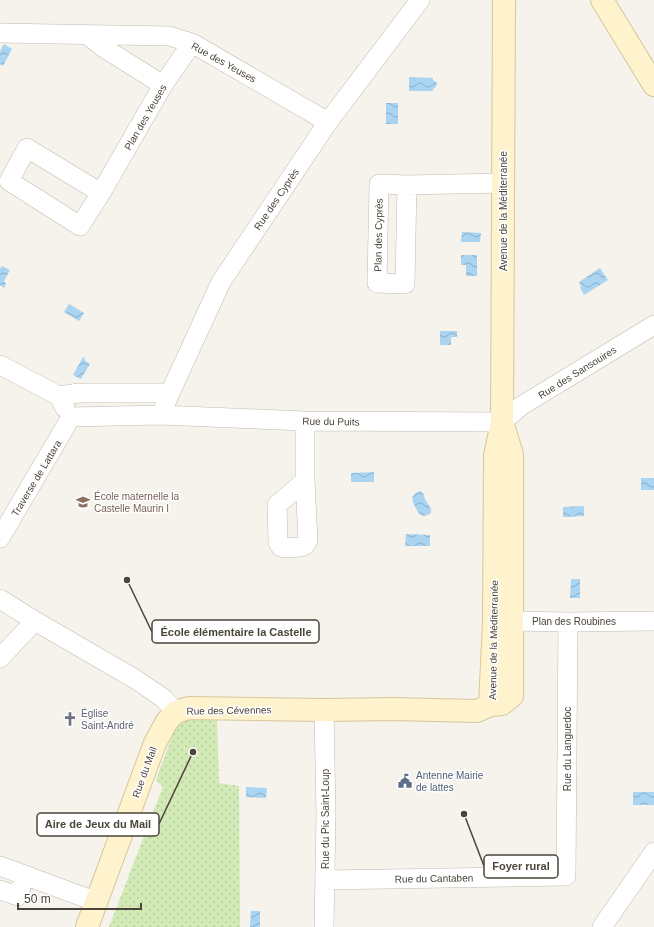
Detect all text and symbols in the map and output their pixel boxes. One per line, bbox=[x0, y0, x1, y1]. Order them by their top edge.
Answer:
street label: Rue des Yeuses bbox=[189, 40, 258, 85]
street label: Plan des Yeuses bbox=[122, 82, 169, 152]
street label: Avenue de la Méditerranée bbox=[498, 151, 509, 271]
street label: Rue des Cyprès bbox=[252, 166, 301, 232]
street label: Plan des Cyprès bbox=[372, 198, 385, 272]
street label: Rue des Sansouires bbox=[536, 344, 618, 401]
street label: Rue du Puits bbox=[302, 416, 360, 427]
street label: Traverse de Lattara bbox=[9, 438, 64, 518]
place label: École maternelle la Castelle Maurin I bbox=[94, 490, 179, 514]
school or university icon: École maternelle la Castelle Maurin I bbox=[75, 494, 91, 510]
street label: Avenue de la Méditerranée bbox=[487, 580, 500, 700]
street label: Plan des Roubines bbox=[532, 616, 616, 627]
callout: École élémentaire la Castelle bbox=[152, 620, 319, 643]
text: École élémentaire la Castelle bbox=[160, 626, 312, 638]
street label: Rue des Cévennes bbox=[186, 704, 272, 717]
place label: Église Saint-André bbox=[81, 707, 134, 731]
street label: Rue du Languedoc bbox=[562, 707, 573, 791]
church icon: Église Saint-André bbox=[62, 711, 78, 727]
street label: Rue du Mail bbox=[130, 745, 159, 799]
street label: Rue du Pic Saint-Loup bbox=[320, 769, 331, 869]
place label: Antenne Mairie de lattes bbox=[416, 770, 484, 793]
public building icon: Antenne Mairie de lattes bbox=[397, 773, 413, 789]
callout: Aire de Jeux du Mail bbox=[37, 813, 159, 836]
text: Aire de Jeux du Mail bbox=[45, 818, 151, 830]
callout: Foyer rural bbox=[484, 855, 558, 878]
text: Foyer rural bbox=[492, 860, 550, 872]
street label: Rue du Cantaben bbox=[395, 872, 473, 885]
scale bar bbox=[18, 885, 141, 911]
text: 50 m bbox=[24, 892, 51, 906]

